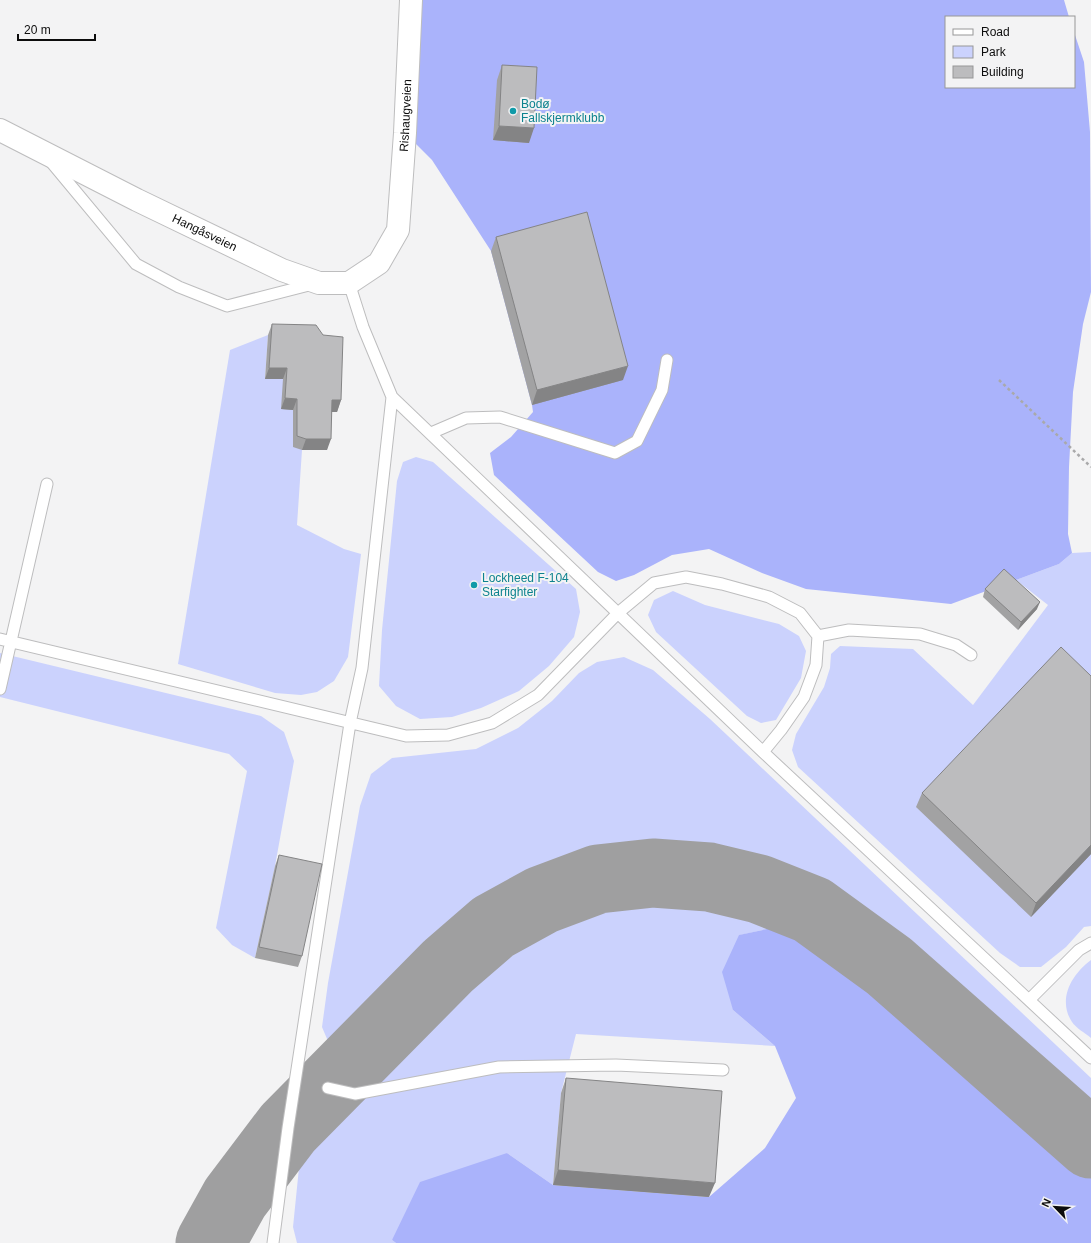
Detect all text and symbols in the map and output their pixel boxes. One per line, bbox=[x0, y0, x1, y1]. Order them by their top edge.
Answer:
scale bar bbox=[18, 16, 95, 42]
legend bbox=[945, 16, 1075, 88]
text: 20 m bbox=[24, 23, 51, 37]
text: Road bbox=[981, 25, 1010, 39]
text: Park bbox=[981, 45, 1007, 59]
text: Building bbox=[981, 65, 1024, 79]
street label: Rishaugveien bbox=[397, 79, 414, 152]
place label: Bodø Fallskjermklubb bbox=[521, 97, 605, 125]
marker: Bodø Fallskjermklubb bbox=[508, 106, 518, 116]
street label: Hangåsveien bbox=[170, 211, 239, 254]
place label: Lockheed F-104 Starfighter bbox=[482, 571, 569, 599]
marker: Lockheed F-104 Starfighter bbox=[469, 580, 479, 590]
north arrow bbox=[1035, 1187, 1075, 1227]
text: N bbox=[1039, 1197, 1053, 1209]

